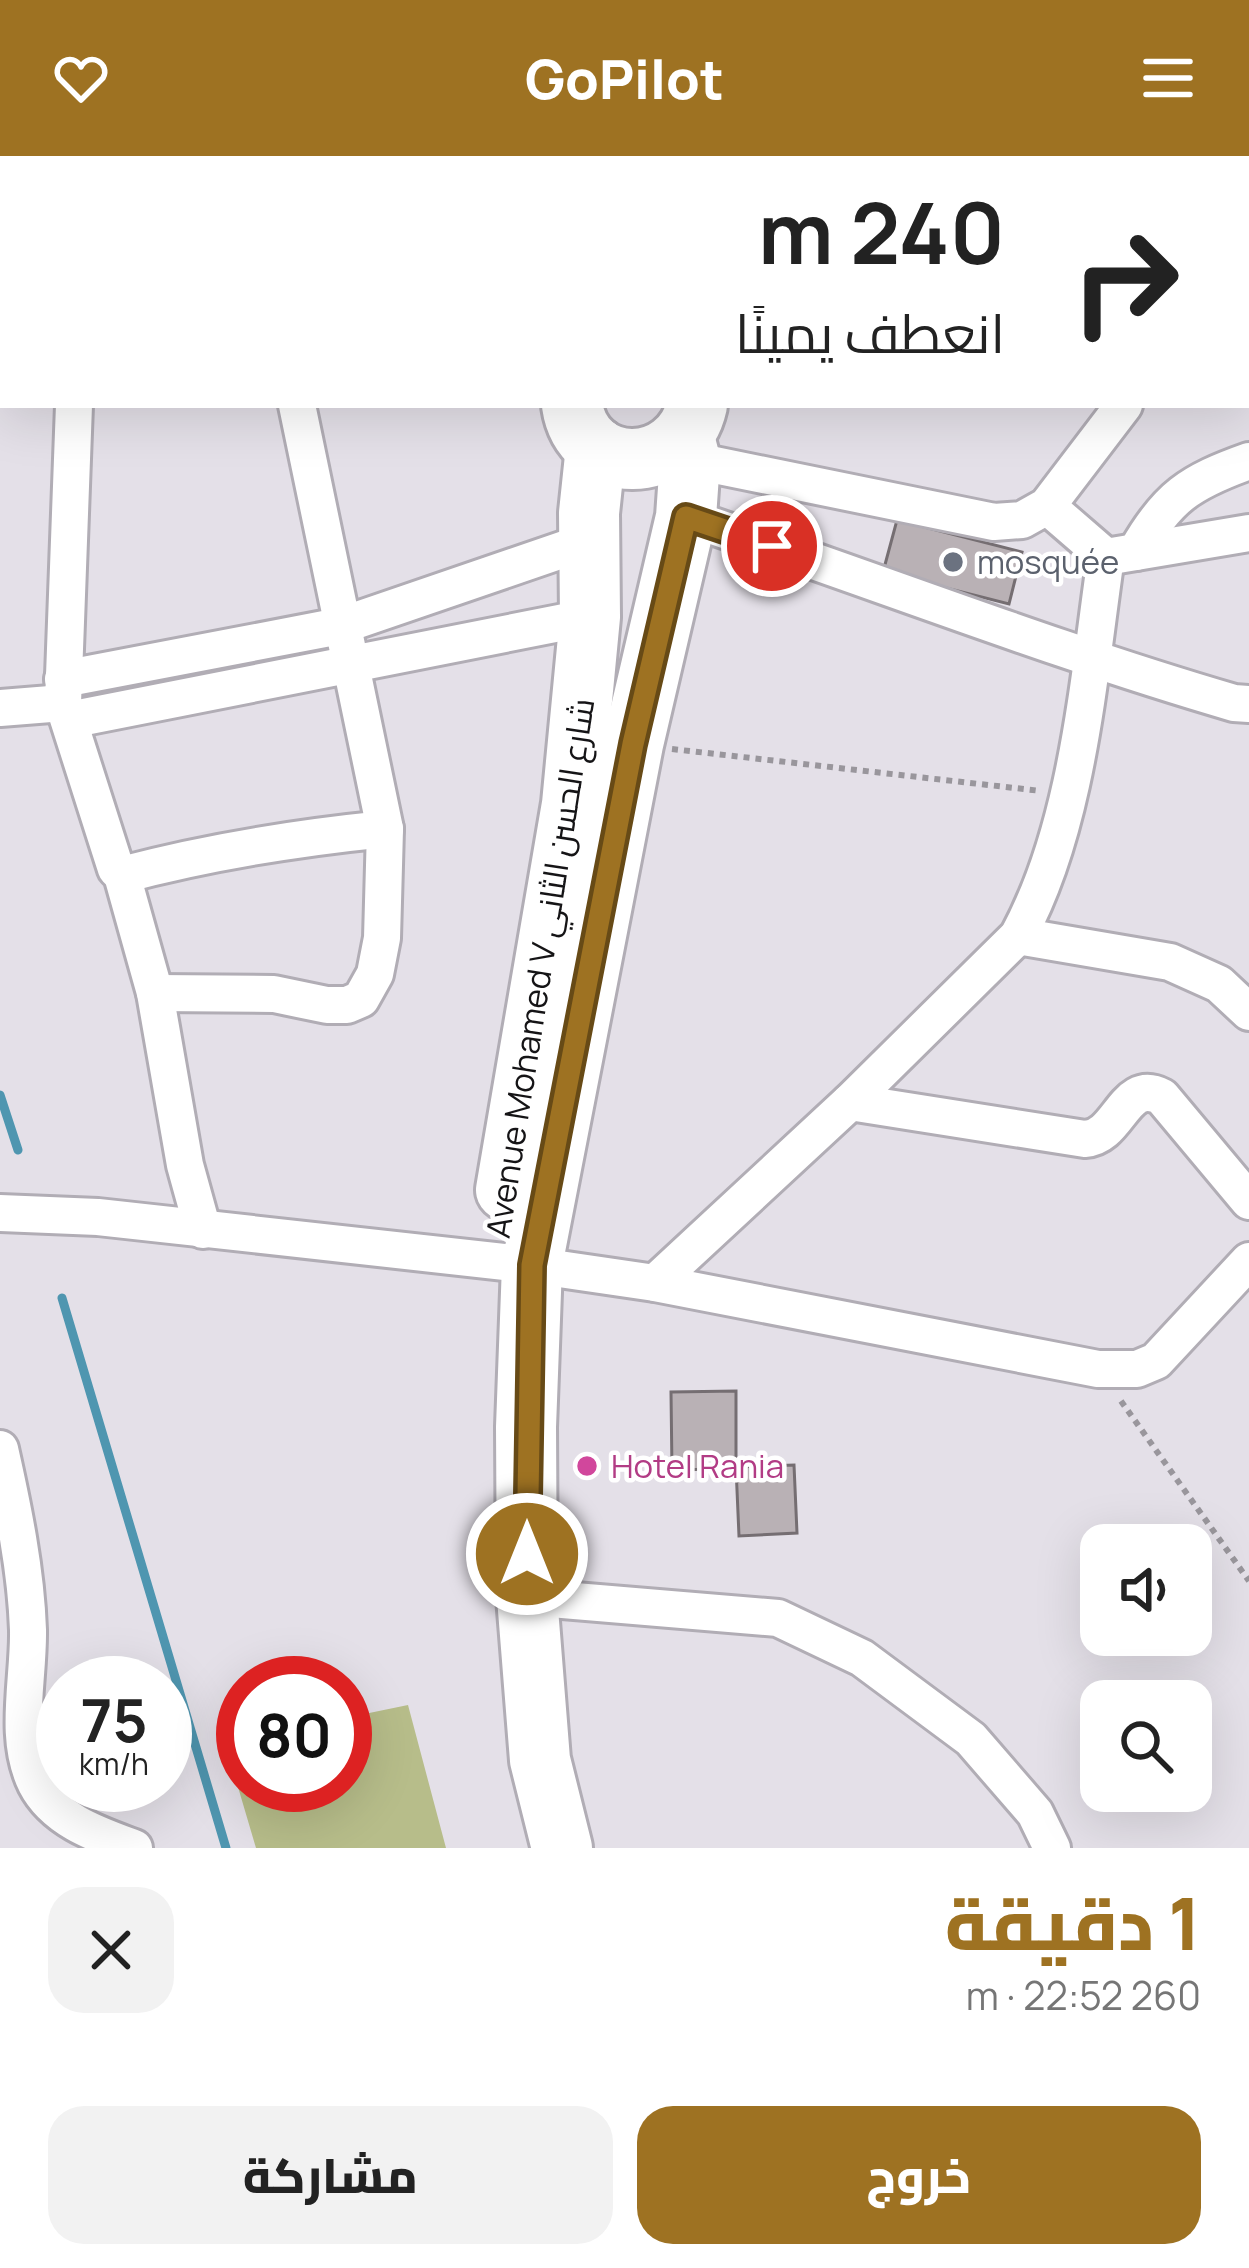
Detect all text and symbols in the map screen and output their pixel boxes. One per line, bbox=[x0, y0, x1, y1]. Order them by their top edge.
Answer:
text: GoPilot bbox=[525, 41, 724, 115]
icon: heart bbox=[48, 45, 114, 111]
icon: menu bbox=[1135, 45, 1201, 111]
text: 240 m bbox=[758, 174, 1005, 289]
icon: right bbox=[1047, 204, 1203, 360]
text: انعطف يمينًا bbox=[735, 295, 1005, 369]
pin bbox=[721, 495, 823, 597]
icon: arrive bbox=[739, 513, 805, 579]
place label: mosquée bbox=[977, 539, 1119, 584]
marker: mosquée bbox=[940, 549, 966, 575]
street label: Avenue Mohamed V شارع الحسن الثاني bbox=[475, 695, 608, 1242]
place label: Hotel Rania bbox=[611, 1443, 784, 1488]
marker: Hotel Rania bbox=[574, 1453, 600, 1479]
position arrow bbox=[464, 1491, 590, 1617]
map controls bbox=[1080, 1524, 1212, 1812]
button: sound bbox=[1080, 1524, 1212, 1656]
speed limit sign: 80 bbox=[216, 1656, 372, 1812]
text: 75 bbox=[80, 1678, 148, 1760]
button: search bbox=[1080, 1680, 1212, 1812]
text: km/h bbox=[79, 1743, 149, 1784]
text: 1 دقيقة bbox=[945, 1873, 1201, 1972]
button: close bbox=[48, 1887, 174, 2013]
text: 260 m · 22:52 bbox=[966, 1968, 1201, 2022]
button: مشاركة bbox=[48, 2106, 613, 2244]
button: خروج bbox=[637, 2106, 1201, 2244]

